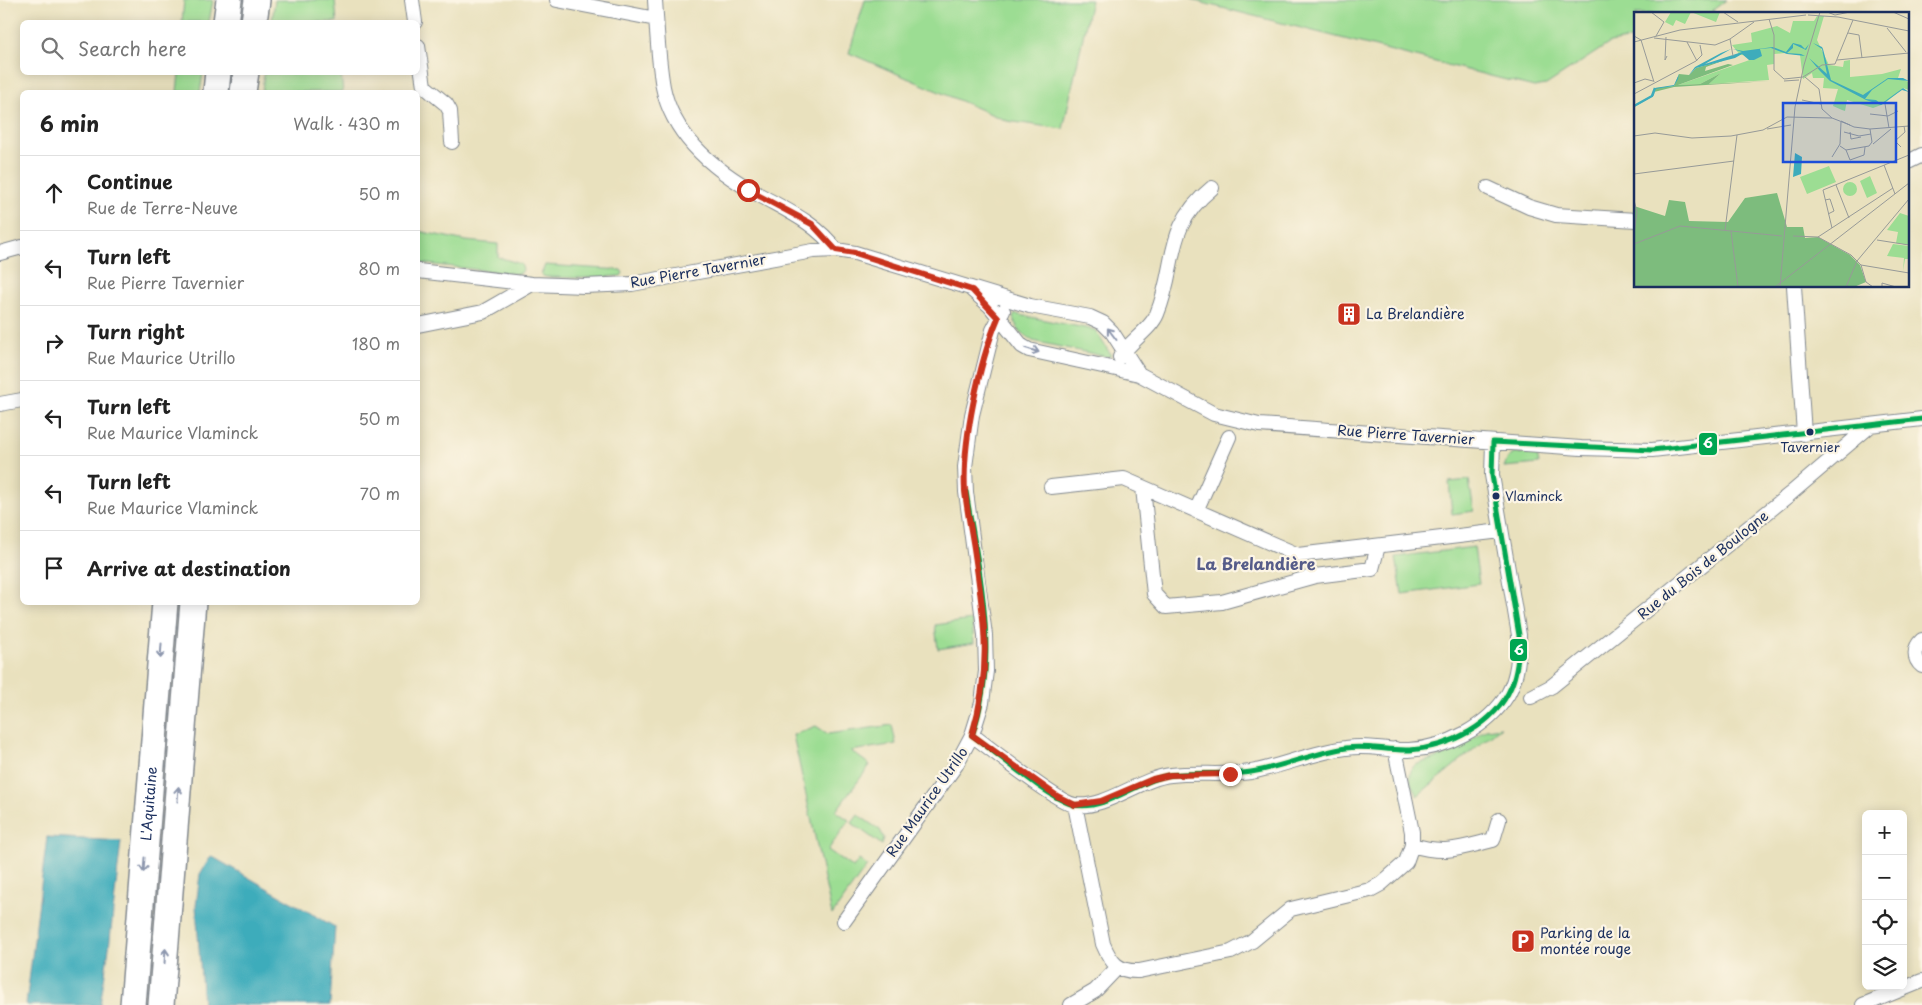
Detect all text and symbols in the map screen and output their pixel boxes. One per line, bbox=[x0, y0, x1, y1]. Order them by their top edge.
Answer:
inset map bbox=[1634, 12, 1910, 288]
search box bbox=[20, 20, 420, 75]
icon: search bbox=[38, 34, 66, 62]
text: Search here bbox=[78, 34, 187, 62]
text: 6 min bbox=[40, 107, 99, 139]
text: Walk · 430 m bbox=[293, 111, 400, 135]
text: Continue bbox=[87, 167, 173, 195]
icon: ahead bbox=[40, 179, 68, 207]
route start bbox=[737, 179, 760, 202]
text: 50 m bbox=[359, 181, 400, 205]
text: Rue de Terre-Neuve bbox=[87, 195, 238, 219]
text: Turn left bbox=[87, 242, 171, 270]
street label: Rue Pierre Tavernier bbox=[628, 248, 768, 293]
icon: left bbox=[40, 254, 68, 282]
text: 80 m bbox=[358, 256, 400, 280]
text: Rue Pierre Tavernier bbox=[87, 270, 244, 294]
building icon: La Brelandière bbox=[1336, 301, 1362, 327]
place label: La Brelandière bbox=[1366, 303, 1465, 324]
text: Turn right bbox=[87, 317, 185, 345]
one-way arrow bbox=[1107, 328, 1118, 341]
icon: right bbox=[40, 329, 68, 357]
text: 180 m bbox=[352, 331, 400, 355]
text: Rue Maurice Utrillo bbox=[87, 345, 236, 369]
one-way arrow bbox=[1024, 346, 1040, 356]
text: Turn left bbox=[87, 392, 171, 420]
icon: left bbox=[40, 404, 68, 432]
text: 50 m bbox=[359, 406, 400, 430]
street label: Rue Pierre Tavernier bbox=[1337, 419, 1476, 450]
text: Rue Maurice Vlaminck bbox=[87, 420, 258, 444]
marker: Tavernier bbox=[1805, 427, 1815, 437]
line badge: 6 bbox=[1698, 432, 1718, 456]
text: 6 bbox=[1703, 432, 1713, 453]
place label: Tavernier bbox=[1780, 437, 1840, 456]
text: Turn left bbox=[87, 467, 171, 495]
icon: left bbox=[40, 479, 68, 507]
text: 70 m bbox=[360, 481, 400, 505]
place label: Vlaminck bbox=[1505, 486, 1563, 505]
marker: Vlaminck bbox=[1491, 491, 1501, 501]
text: Rue Maurice Vlaminck bbox=[87, 495, 258, 519]
street label: Rue du Bois de Boulogne bbox=[1633, 505, 1773, 624]
district label: La Brelandière bbox=[1196, 551, 1316, 575]
icon: arrive bbox=[40, 554, 68, 582]
text: Arrive at destination bbox=[87, 554, 291, 582]
line badge: 6 bbox=[1509, 638, 1528, 662]
text: 6 bbox=[1514, 639, 1524, 660]
one-way arrow bbox=[156, 643, 165, 659]
street label: Rue Maurice Utrillo bbox=[881, 742, 973, 861]
route end bbox=[1219, 763, 1242, 786]
street label: L'Aquitaine bbox=[135, 765, 162, 842]
one-way arrow bbox=[173, 787, 182, 803]
map controls bbox=[1862, 810, 1907, 990]
button: + bbox=[1862, 810, 1907, 855]
button: − bbox=[1862, 855, 1907, 900]
one-way arrow bbox=[139, 857, 149, 873]
button: locate bbox=[1862, 900, 1907, 945]
place label: Parking de la montée rouge bbox=[1540, 922, 1632, 959]
parking icon: Parking de la montée rouge bbox=[1510, 928, 1536, 954]
button: layers bbox=[1862, 945, 1907, 990]
one-way arrow bbox=[160, 949, 170, 965]

